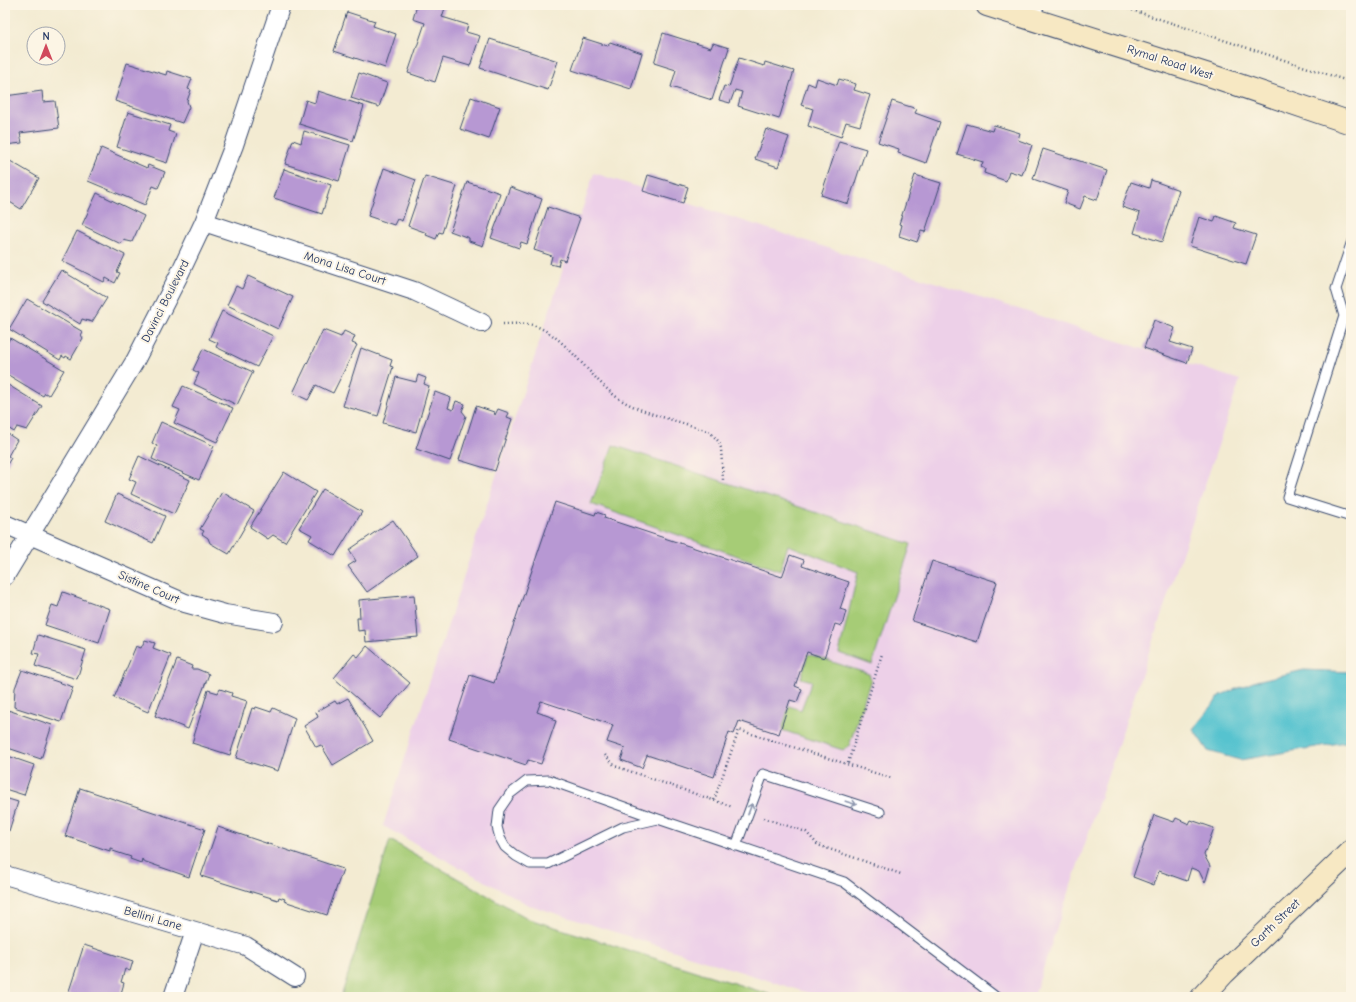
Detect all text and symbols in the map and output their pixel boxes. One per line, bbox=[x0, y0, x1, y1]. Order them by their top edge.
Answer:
north arrow bbox=[26, 26, 66, 66]
text: N bbox=[42, 30, 50, 43]
street label: Rymal Road West bbox=[1125, 42, 1215, 83]
street label: Mona Lisa Court bbox=[302, 248, 388, 288]
street label: Davinci Boulevard bbox=[138, 257, 192, 345]
street label: Sistine Court bbox=[116, 567, 182, 607]
one-way arrow bbox=[844, 800, 857, 807]
one-way arrow bbox=[746, 803, 754, 815]
street label: Garth Street bbox=[1247, 896, 1303, 950]
street label: Bellini Lane bbox=[123, 903, 183, 933]

